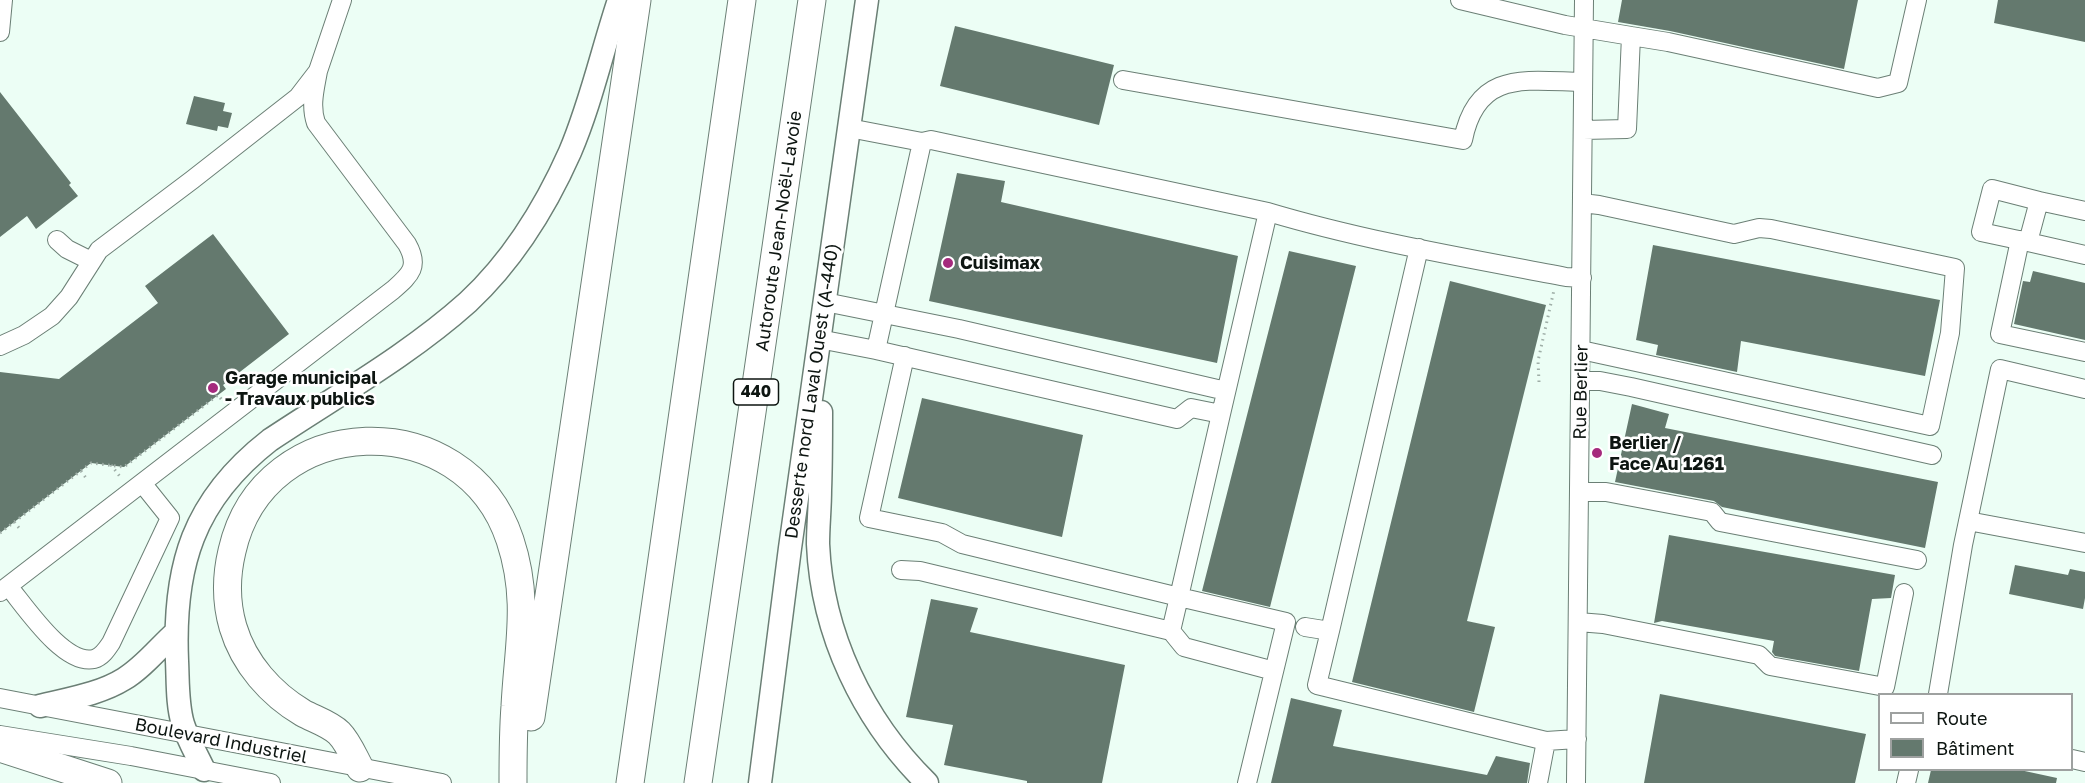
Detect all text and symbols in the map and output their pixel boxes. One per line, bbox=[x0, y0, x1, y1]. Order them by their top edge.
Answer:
street label: Autoroute Jean-Noël-Lavoie bbox=[751, 109, 807, 353]
street label: Desserte nord Laval Ouest (A-440) bbox=[781, 242, 843, 540]
place label: Cuisimax bbox=[960, 252, 1040, 274]
marker: Cuisimax bbox=[941, 256, 955, 270]
street label: Rue Berlier bbox=[1569, 344, 1593, 440]
place label: Garage municipal - Travaux publics bbox=[225, 367, 377, 410]
road number: 440 bbox=[734, 379, 778, 405]
marker: Garage municipal - Travaux publics bbox=[206, 381, 220, 395]
place label: Berlier / Face Au 1261 bbox=[1609, 432, 1724, 474]
marker: Berlier / Face Au 1261 bbox=[1590, 446, 1604, 460]
legend bbox=[1878, 693, 2073, 771]
text: Route bbox=[1936, 707, 1987, 729]
street label: Boulevard Industriel bbox=[133, 714, 309, 768]
text: Bâtiment bbox=[1936, 737, 2015, 759]

